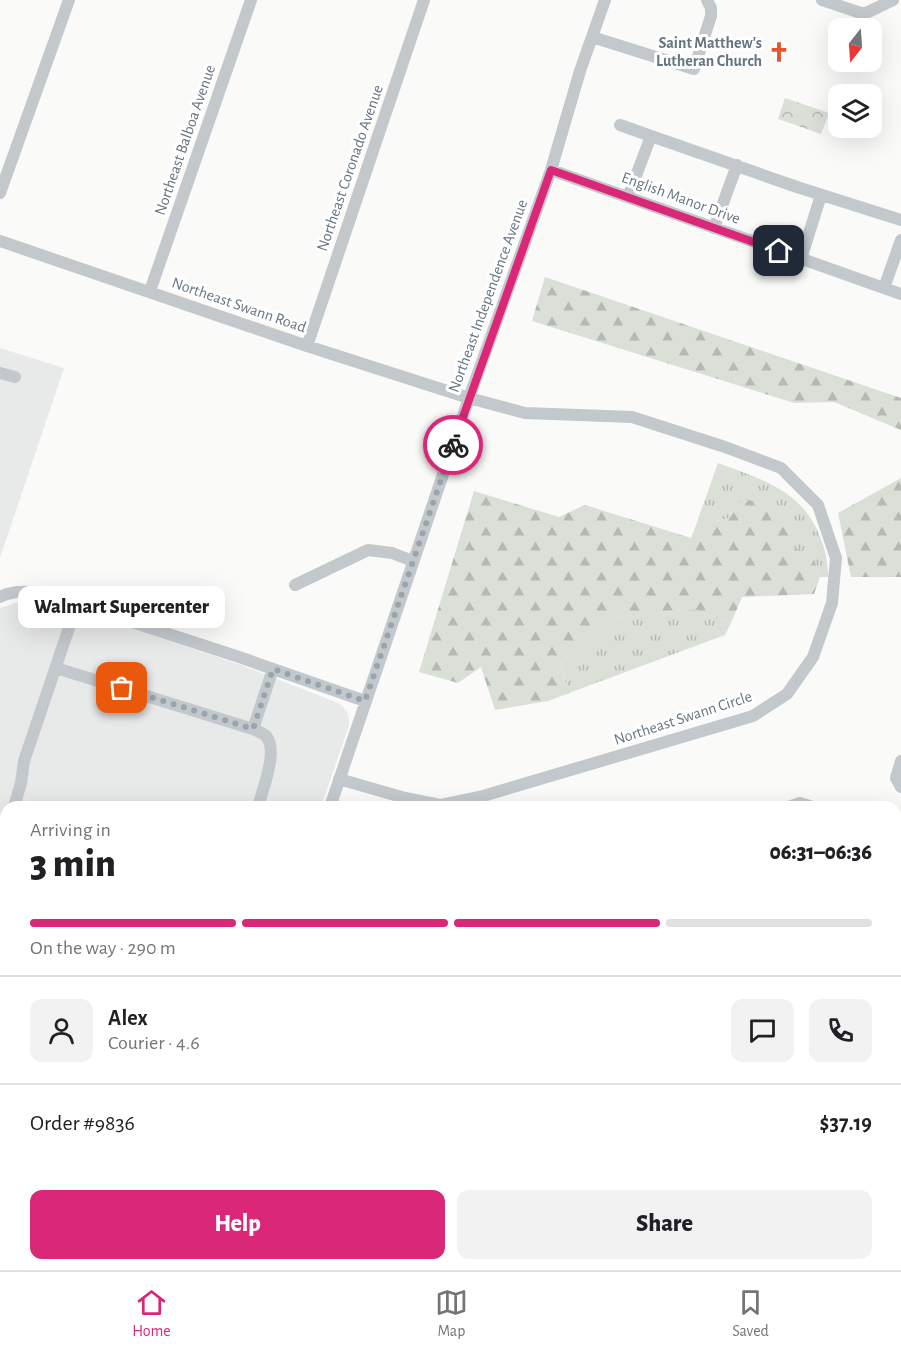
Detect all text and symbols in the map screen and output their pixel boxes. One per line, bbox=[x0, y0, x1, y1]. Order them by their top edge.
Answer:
north arrow bbox=[828, 18, 882, 72]
map controls bbox=[828, 18, 882, 138]
place label: Saint Matthew's Lutheran Church bbox=[656, 35, 762, 69]
church icon: Saint Matthew's Lutheran Church bbox=[767, 40, 791, 64]
street label: Northeast Balboa Avenue bbox=[152, 63, 218, 217]
street label: Northeast Coronado Avenue bbox=[314, 83, 386, 253]
button: layers bbox=[828, 84, 882, 138]
street label: English Manor Drive bbox=[620, 169, 742, 227]
street label: Northeast Independence Avenue bbox=[446, 197, 530, 395]
pin bbox=[753, 225, 804, 276]
icon: home bbox=[762, 234, 795, 267]
street label: Northeast Swann Road bbox=[170, 274, 308, 336]
courier bbox=[423, 415, 483, 475]
icon: bike bbox=[437, 429, 470, 462]
callout: Walmart Supercenter bbox=[18, 586, 225, 628]
text: Walmart Supercenter bbox=[34, 597, 209, 617]
pin bbox=[96, 662, 147, 713]
icon: bag bbox=[105, 671, 138, 704]
street label: Northeast Swann Circle bbox=[612, 688, 754, 748]
text: Arriving in bbox=[30, 820, 111, 840]
text: 06:31–06:36 bbox=[769, 841, 872, 863]
text: 3 min bbox=[30, 845, 116, 884]
text: On the way · 290 m bbox=[30, 938, 176, 958]
button: person bbox=[30, 999, 93, 1062]
button: chat bbox=[731, 999, 794, 1062]
button: phone bbox=[809, 999, 872, 1062]
text: Alex bbox=[108, 1007, 148, 1029]
text: Courier · 4.6 bbox=[108, 1033, 200, 1053]
text: Order #9836 bbox=[30, 1112, 135, 1134]
text: $37.19 bbox=[820, 1112, 872, 1134]
button: Help bbox=[30, 1190, 445, 1259]
button: Share bbox=[457, 1190, 872, 1259]
tab: Home bbox=[132, 1286, 171, 1341]
tab: Map bbox=[435, 1286, 468, 1341]
tab: Saved bbox=[732, 1286, 769, 1341]

